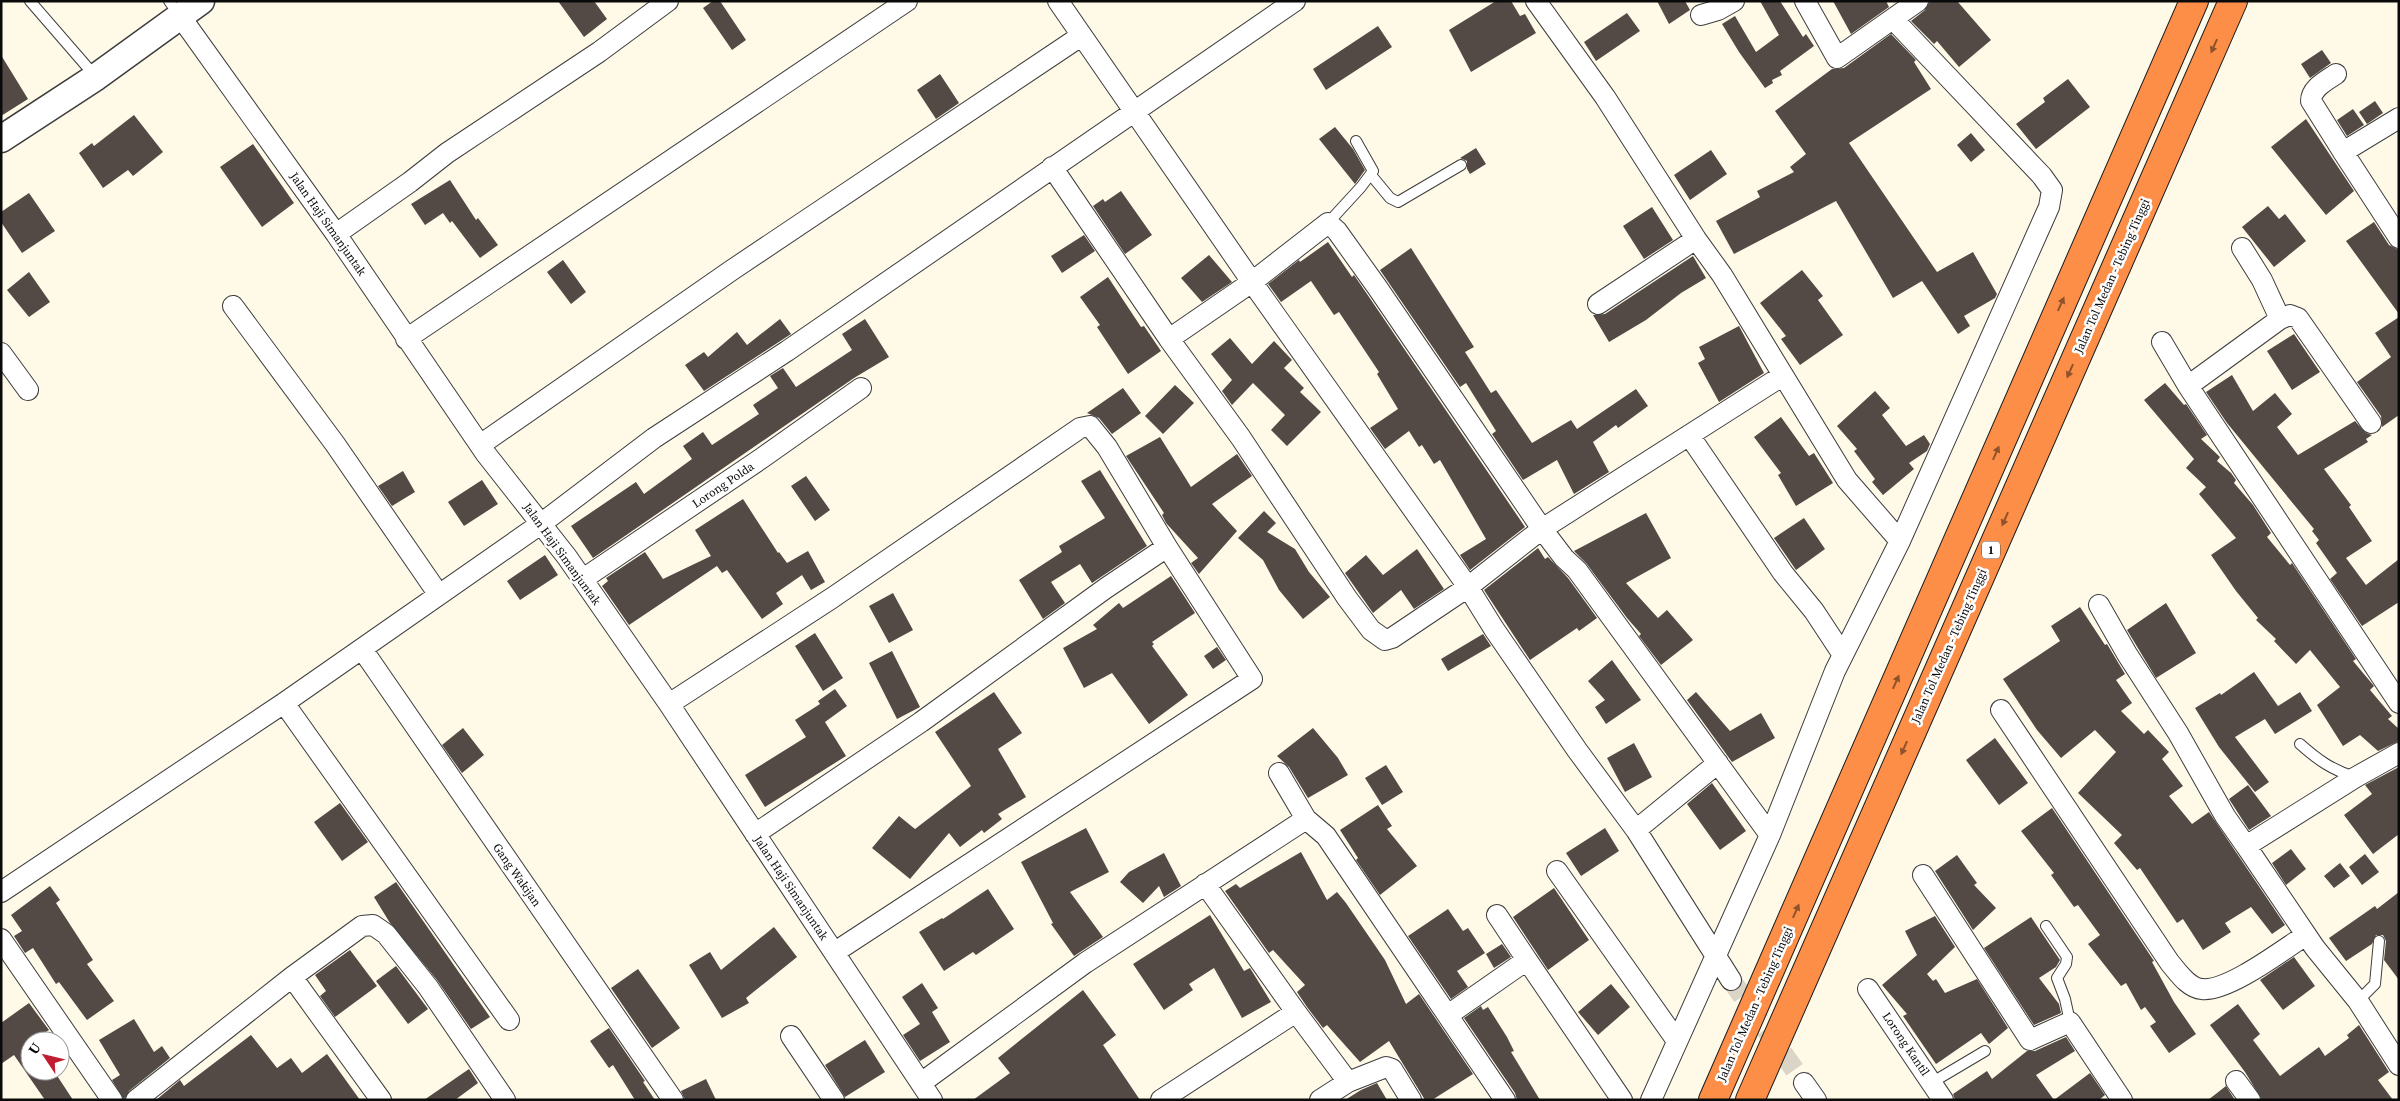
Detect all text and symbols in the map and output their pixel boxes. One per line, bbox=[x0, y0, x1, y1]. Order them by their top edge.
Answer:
one-way arrow bbox=[2209, 39, 2217, 53]
street label: Jalan Haji Simanjuntak bbox=[286, 168, 370, 279]
street label: Jalan Tol Medan - Tebing Tinggi bbox=[2070, 196, 2154, 357]
one-way arrow bbox=[2058, 297, 2066, 311]
one-way arrow bbox=[2066, 364, 2074, 378]
one-way arrow bbox=[1993, 446, 2001, 460]
street label: Lorong Polda bbox=[689, 458, 758, 512]
street label: Jalan Haji Simanjuntak bbox=[519, 499, 605, 609]
one-way arrow bbox=[2000, 512, 2008, 526]
road number: 1 bbox=[1982, 542, 2000, 558]
street label: Jalan Tol Medan - Tebing Tinggi bbox=[1907, 566, 1991, 727]
one-way arrow bbox=[1893, 675, 1901, 689]
one-way arrow bbox=[1899, 741, 1907, 755]
street label: Jalan Haji Simanjuntak bbox=[749, 832, 832, 944]
street label: Gang Wakijan bbox=[489, 840, 545, 910]
one-way arrow bbox=[1793, 904, 1801, 918]
street label: Jalan Tol Medan - Tebing Tinggi bbox=[1713, 924, 1797, 1085]
street label: Lorong Kantil bbox=[1879, 1009, 1933, 1079]
north arrow bbox=[20, 1031, 70, 1081]
text: U bbox=[23, 1039, 45, 1058]

